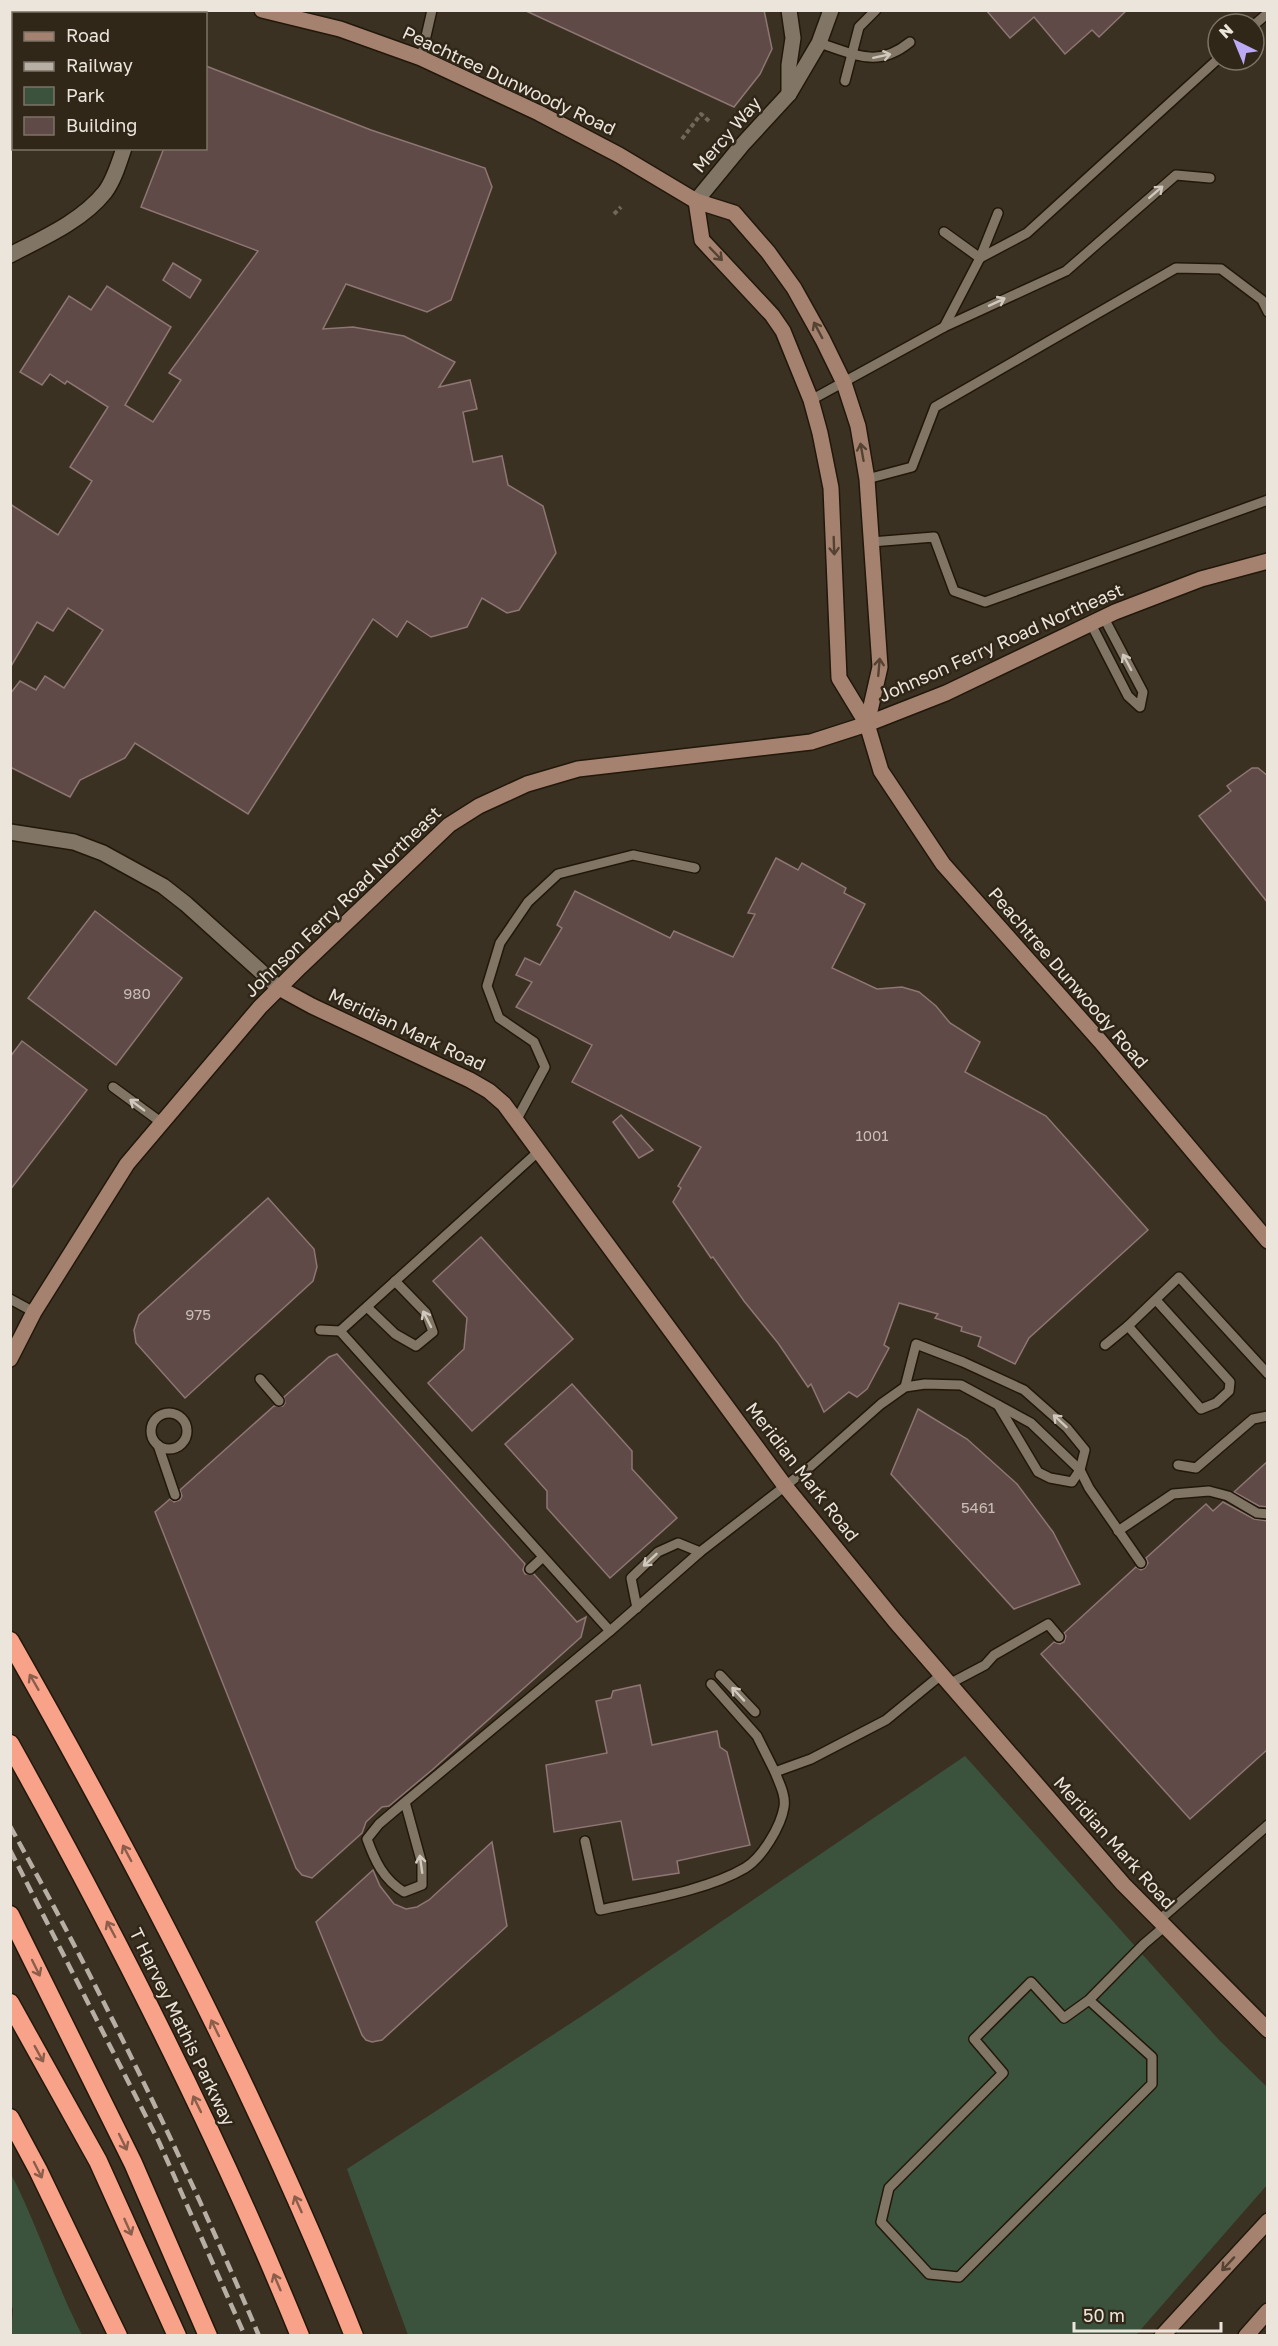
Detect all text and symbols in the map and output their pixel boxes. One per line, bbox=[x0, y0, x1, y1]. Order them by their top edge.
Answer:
legend bbox=[12, 12, 207, 150]
north arrow bbox=[1206, 12, 1266, 72]
text: N bbox=[1214, 20, 1237, 42]
street label: Peachtree Dunwoody Road bbox=[399, 21, 619, 139]
text: Road bbox=[66, 24, 110, 46]
one-way arrow bbox=[872, 50, 891, 61]
text: Railway bbox=[66, 54, 133, 76]
text: Park bbox=[66, 84, 105, 106]
street label: Mercy Way bbox=[687, 92, 765, 177]
text: Building bbox=[66, 114, 137, 136]
one-way arrow bbox=[1148, 185, 1163, 199]
one-way arrow bbox=[708, 246, 723, 261]
one-way arrow bbox=[988, 295, 1006, 307]
one-way arrow bbox=[812, 322, 824, 339]
one-way arrow bbox=[856, 443, 867, 463]
one-way arrow bbox=[828, 536, 839, 556]
street label: Johnson Ferry Road Northeast bbox=[875, 578, 1126, 706]
one-way arrow bbox=[1121, 654, 1133, 671]
one-way arrow bbox=[874, 658, 885, 677]
street label: Johnson Ferry Road Northeast bbox=[239, 801, 445, 1001]
street label: Peachtree Dunwoody Road bbox=[984, 882, 1153, 1072]
street label: Meridian Mark Road bbox=[325, 983, 489, 1075]
house number: 980 bbox=[123, 984, 151, 1002]
one-way arrow bbox=[130, 1099, 146, 1111]
house number: 1001 bbox=[855, 1126, 889, 1144]
house number: 975 bbox=[185, 1305, 211, 1323]
one-way arrow bbox=[421, 1310, 433, 1328]
street label: Meridian Mark Road bbox=[742, 1397, 864, 1545]
one-way arrow bbox=[1053, 1414, 1068, 1428]
house number: 5461 bbox=[961, 1498, 995, 1516]
one-way arrow bbox=[642, 1553, 657, 1567]
one-way arrow bbox=[28, 1674, 40, 1691]
one-way arrow bbox=[731, 1686, 745, 1701]
street label: Meridian Mark Road bbox=[1049, 1771, 1180, 1913]
one-way arrow bbox=[121, 1845, 132, 1863]
one-way arrow bbox=[415, 1855, 426, 1874]
one-way arrow bbox=[105, 1921, 117, 1938]
street label: T Harvey Mathis Parkway bbox=[125, 1924, 240, 2129]
one-way arrow bbox=[30, 1959, 42, 1977]
one-way arrow bbox=[209, 2019, 221, 2037]
one-way arrow bbox=[34, 2045, 45, 2063]
one-way arrow bbox=[191, 2095, 202, 2113]
one-way arrow bbox=[118, 2133, 129, 2151]
one-way arrow bbox=[33, 2160, 44, 2178]
one-way arrow bbox=[292, 2196, 303, 2214]
one-way arrow bbox=[123, 2218, 135, 2236]
one-way arrow bbox=[1221, 2257, 1235, 2272]
one-way arrow bbox=[271, 2273, 282, 2291]
scale bar bbox=[1074, 2295, 1221, 2333]
text: 50 m bbox=[1083, 2304, 1125, 2326]

